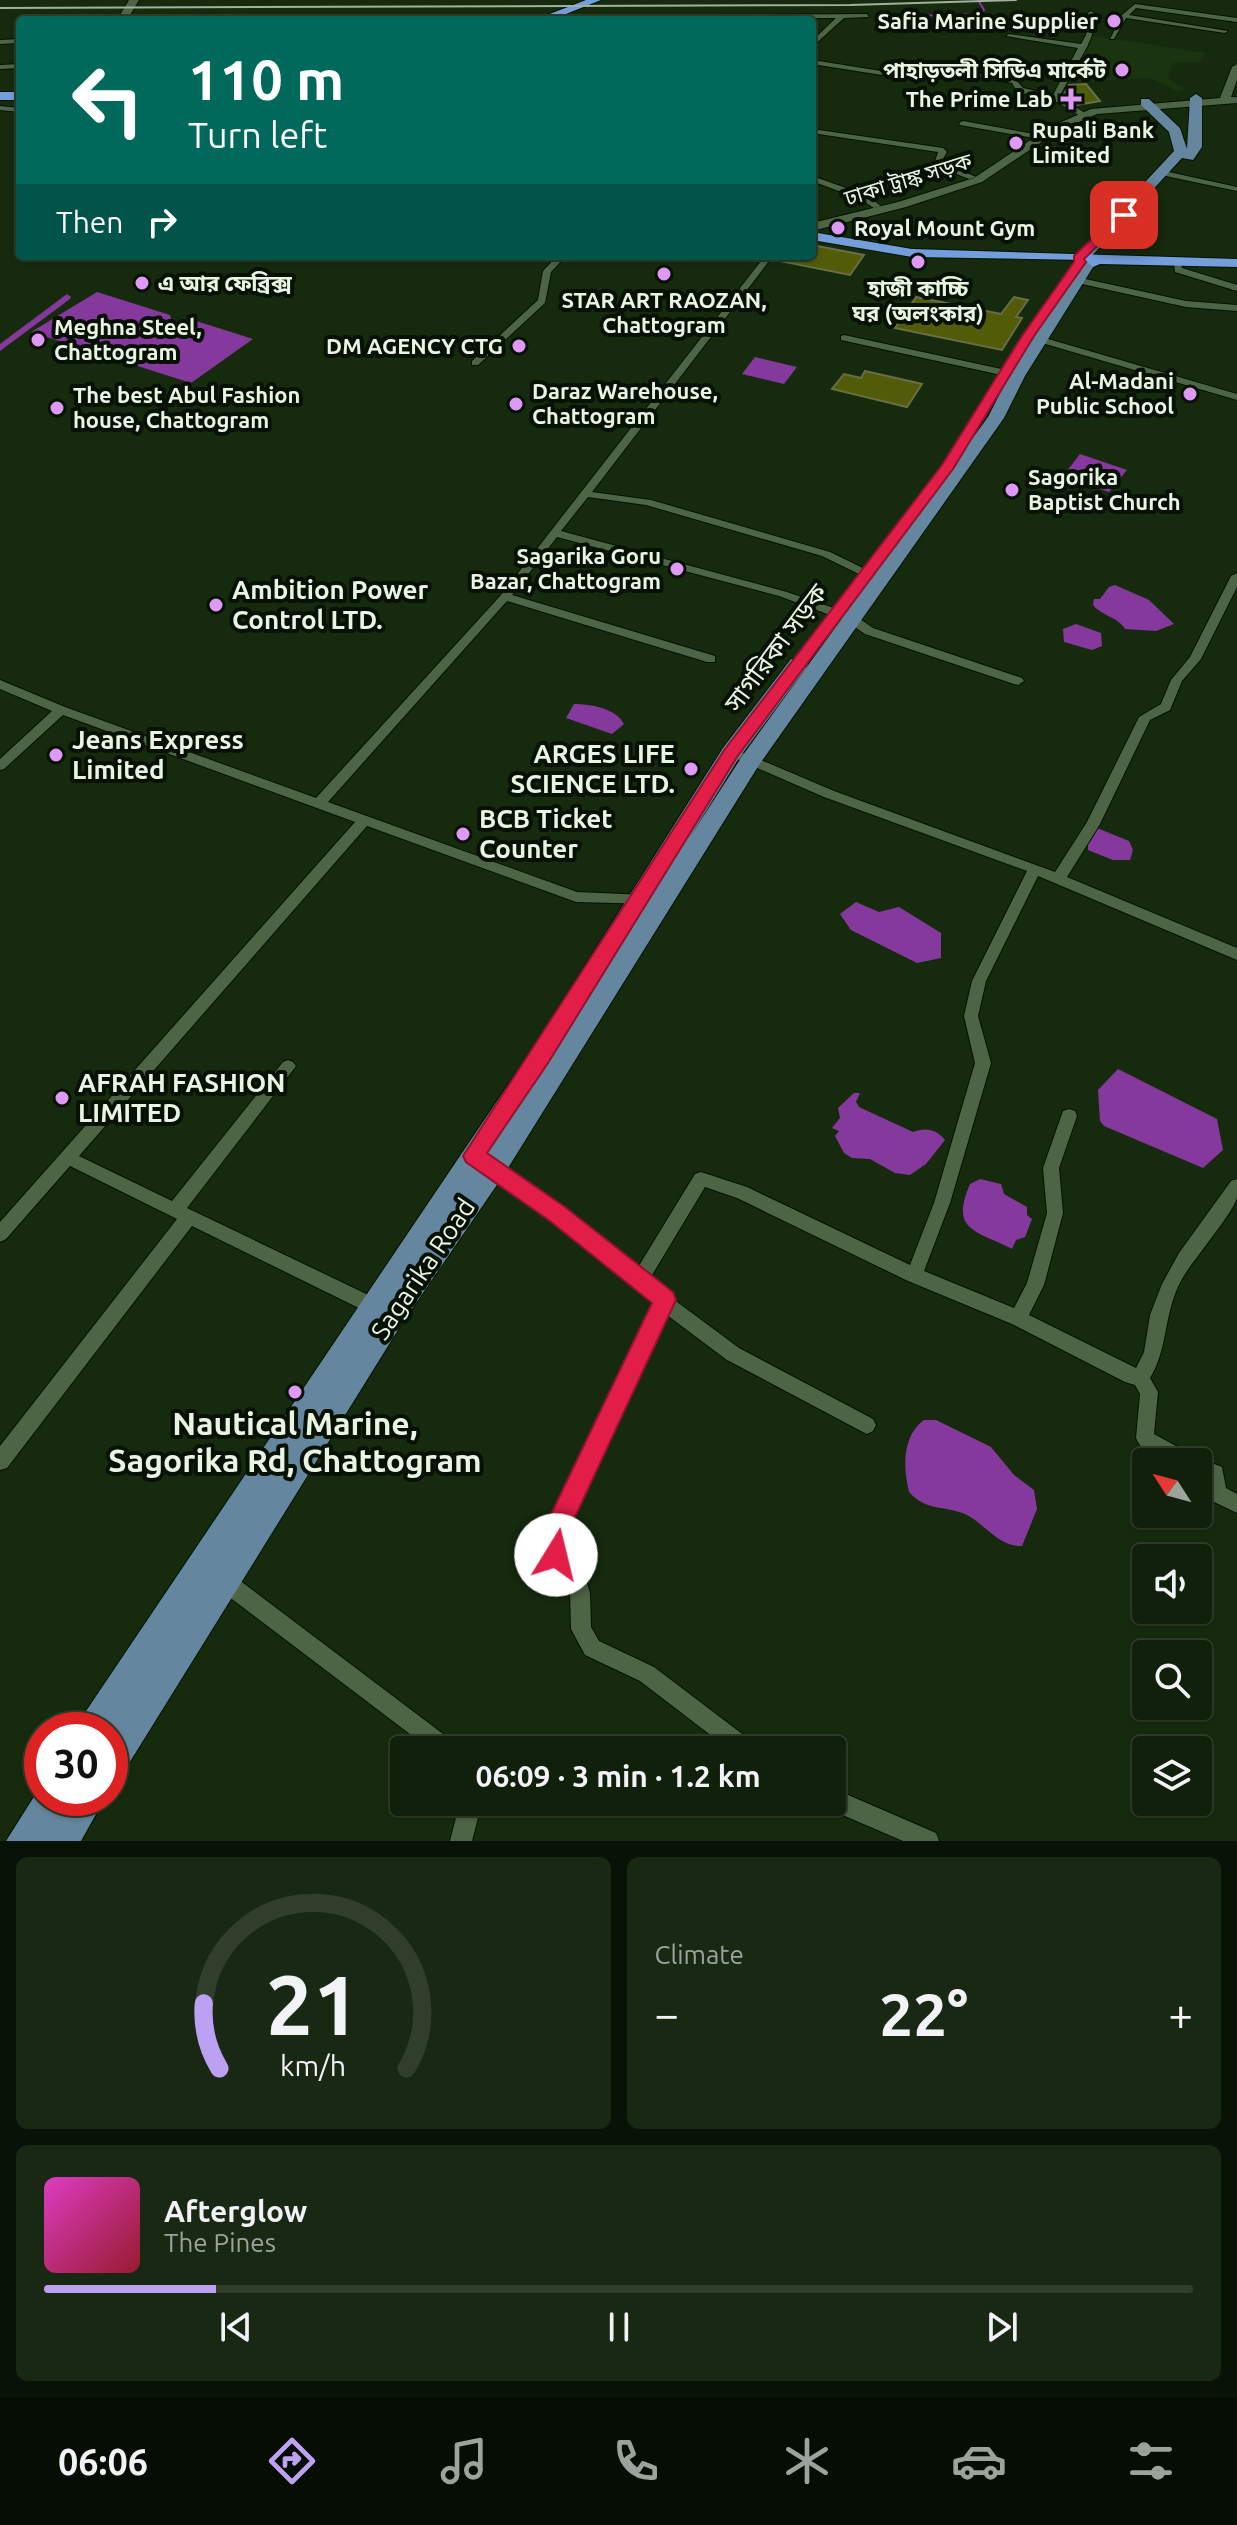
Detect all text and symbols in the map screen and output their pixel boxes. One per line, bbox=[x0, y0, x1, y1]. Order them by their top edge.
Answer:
place label: Safia Marine Supplier bbox=[877, 8, 1098, 33]
marker: Safia Marine Supplier bbox=[1105, 12, 1123, 30]
icon: left bbox=[56, 48, 160, 152]
text: 110 m bbox=[188, 48, 344, 111]
place label: পাহাড়তলী সিডিএ মার্কেট bbox=[883, 57, 1107, 83]
marker: পাহাড়তলী সিডিএ মার্কেট bbox=[1113, 61, 1131, 79]
place label: The Prime Lab bbox=[906, 86, 1053, 111]
marker: The Prime Lab bbox=[1060, 88, 1082, 110]
text: Turn left bbox=[188, 114, 327, 155]
place label: Rupali Bank Limited bbox=[1032, 117, 1155, 167]
marker: Rupali Bank Limited bbox=[1007, 134, 1025, 152]
street label: ঢাকা ট্রাঙ্ক সড়ক bbox=[840, 147, 975, 210]
pin bbox=[1090, 181, 1158, 249]
icon: arrive bbox=[1102, 193, 1146, 237]
icon: right bbox=[140, 200, 184, 244]
text: Then bbox=[56, 205, 124, 239]
place label: Royal Mount Gym bbox=[854, 215, 1035, 240]
marker: Royal Mount Gym bbox=[829, 219, 847, 237]
marker: হাজী কাচ্চি ঘর (অলংকার) bbox=[909, 253, 927, 271]
marker: STAR ART RAOZAN, Chattogram bbox=[655, 265, 673, 283]
place label: এ আর ফেব্রিক্স bbox=[158, 270, 293, 295]
marker: এ আর ফেব্রিক্স bbox=[133, 274, 151, 292]
place label: হাজী কাচ্চি ঘর (অলংকার) bbox=[851, 275, 984, 326]
place label: STAR ART RAOZAN, Chattogram bbox=[561, 287, 767, 337]
place label: Meghna Steel, Chattogram bbox=[54, 314, 202, 364]
marker: Meghna Steel, Chattogram bbox=[29, 331, 47, 349]
place label: DM AGENCY CTG bbox=[326, 333, 503, 358]
marker: DM AGENCY CTG bbox=[510, 337, 528, 355]
place label: Al-Madani Public School bbox=[1036, 368, 1174, 418]
place label: Daraz Warehouse, Chattogram bbox=[532, 378, 718, 428]
place label: The best Abul Fashion house, Chattogram bbox=[73, 382, 300, 432]
marker: Al-Madani Public School bbox=[1181, 385, 1199, 403]
marker: Daraz Warehouse, Chattogram bbox=[507, 395, 525, 413]
marker: The best Abul Fashion house, Chattogram bbox=[48, 399, 66, 417]
place label: Sagorika Baptist Church bbox=[1028, 464, 1181, 514]
marker: Sagorika Baptist Church bbox=[1003, 481, 1021, 499]
place label: Sagarika Goru Bazar, Chattogram bbox=[470, 543, 661, 593]
marker: Sagarika Goru Bazar, Chattogram bbox=[668, 560, 686, 578]
place label: Ambition Power Control LTD. bbox=[232, 575, 429, 634]
street label: সাগরিকা সড়ক bbox=[718, 578, 833, 718]
marker: Ambition Power Control LTD. bbox=[207, 596, 225, 614]
place label: Jeans Express Limited bbox=[72, 725, 244, 784]
place label: ARGES LIFE SCIENCE LTD. bbox=[511, 739, 675, 798]
marker: Jeans Express Limited bbox=[47, 746, 65, 764]
marker: ARGES LIFE SCIENCE LTD. bbox=[682, 760, 700, 778]
place label: BCB Ticket Counter bbox=[479, 804, 613, 863]
marker: BCB Ticket Counter bbox=[454, 825, 472, 843]
place label: AFRAH FASHION LIMITED bbox=[78, 1068, 286, 1127]
marker: AFRAH FASHION LIMITED bbox=[53, 1089, 71, 1107]
street label: Sagarika Road bbox=[365, 1193, 480, 1345]
marker: Nautical Marine, Sagorika Rd, Chattogram bbox=[286, 1383, 304, 1401]
place label: Nautical Marine, Sagorika Rd, Chattogram bbox=[108, 1405, 482, 1478]
north arrow bbox=[1132, 1448, 1212, 1528]
map controls bbox=[1132, 1448, 1212, 1816]
position arrow bbox=[514, 1513, 598, 1597]
button: sound bbox=[1132, 1544, 1212, 1624]
button: search bbox=[1132, 1640, 1212, 1720]
speed limit sign: 30 bbox=[24, 1712, 128, 1816]
button: layers bbox=[1132, 1736, 1212, 1816]
text: 06:09 · 3 min · 1.2 km bbox=[475, 1759, 761, 1793]
text: Climate bbox=[655, 1940, 744, 1969]
text: 21 bbox=[266, 1957, 360, 2051]
text: 22° bbox=[879, 1980, 968, 2047]
text: − bbox=[655, 1989, 679, 2038]
text: + bbox=[1168, 1989, 1193, 2038]
text: km/h bbox=[280, 2049, 346, 2081]
text: Afterglow bbox=[164, 2194, 307, 2228]
text: The Pines bbox=[164, 2228, 276, 2257]
icon: previous bbox=[214, 2305, 258, 2349]
icon: pause bbox=[597, 2305, 641, 2349]
icon: next bbox=[980, 2305, 1024, 2349]
icon: directions bbox=[264, 2433, 320, 2489]
icon: music bbox=[436, 2433, 492, 2489]
icon: phone bbox=[608, 2433, 664, 2489]
icon: climate bbox=[779, 2433, 835, 2489]
icon: car bbox=[951, 2433, 1007, 2489]
icon: filters bbox=[1123, 2433, 1179, 2489]
text: 06:06 bbox=[58, 2441, 148, 2482]

